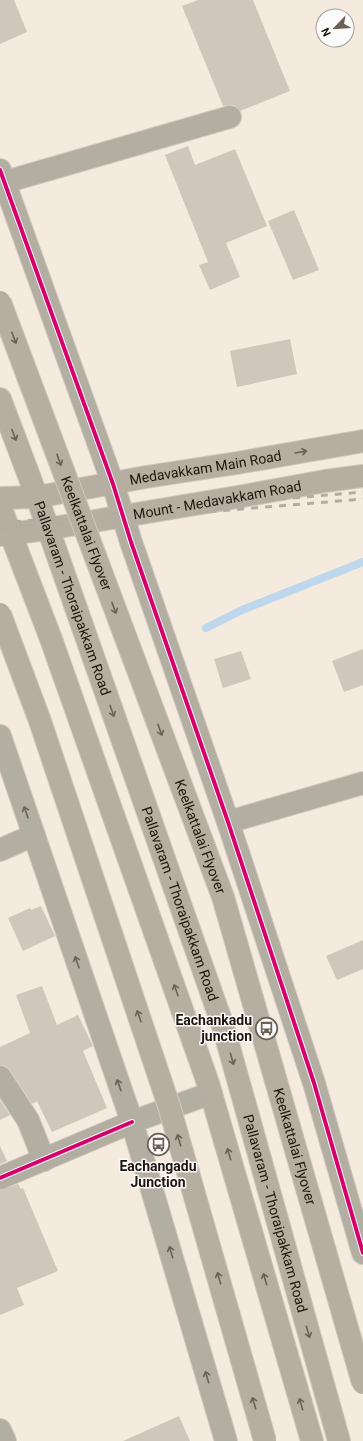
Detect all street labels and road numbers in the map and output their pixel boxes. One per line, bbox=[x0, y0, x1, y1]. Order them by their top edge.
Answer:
street label: Medavakkam Main Road bbox=[128, 447, 283, 488]
street label: Keelkattalai Flyover bbox=[58, 474, 115, 593]
street label: Mount - Medavakkam Road bbox=[132, 478, 302, 522]
street label: Pallavaram - Thoraipakkam Road bbox=[31, 499, 114, 697]
street label: Keelkattalai Flyover bbox=[172, 777, 229, 896]
street label: Pallavaram - Thoraipakkam Road bbox=[139, 805, 222, 1003]
street label: Keelkattalai Flyover bbox=[270, 1086, 319, 1207]
street label: Pallavaram - Thoraipakkam Road bbox=[240, 1113, 311, 1314]

